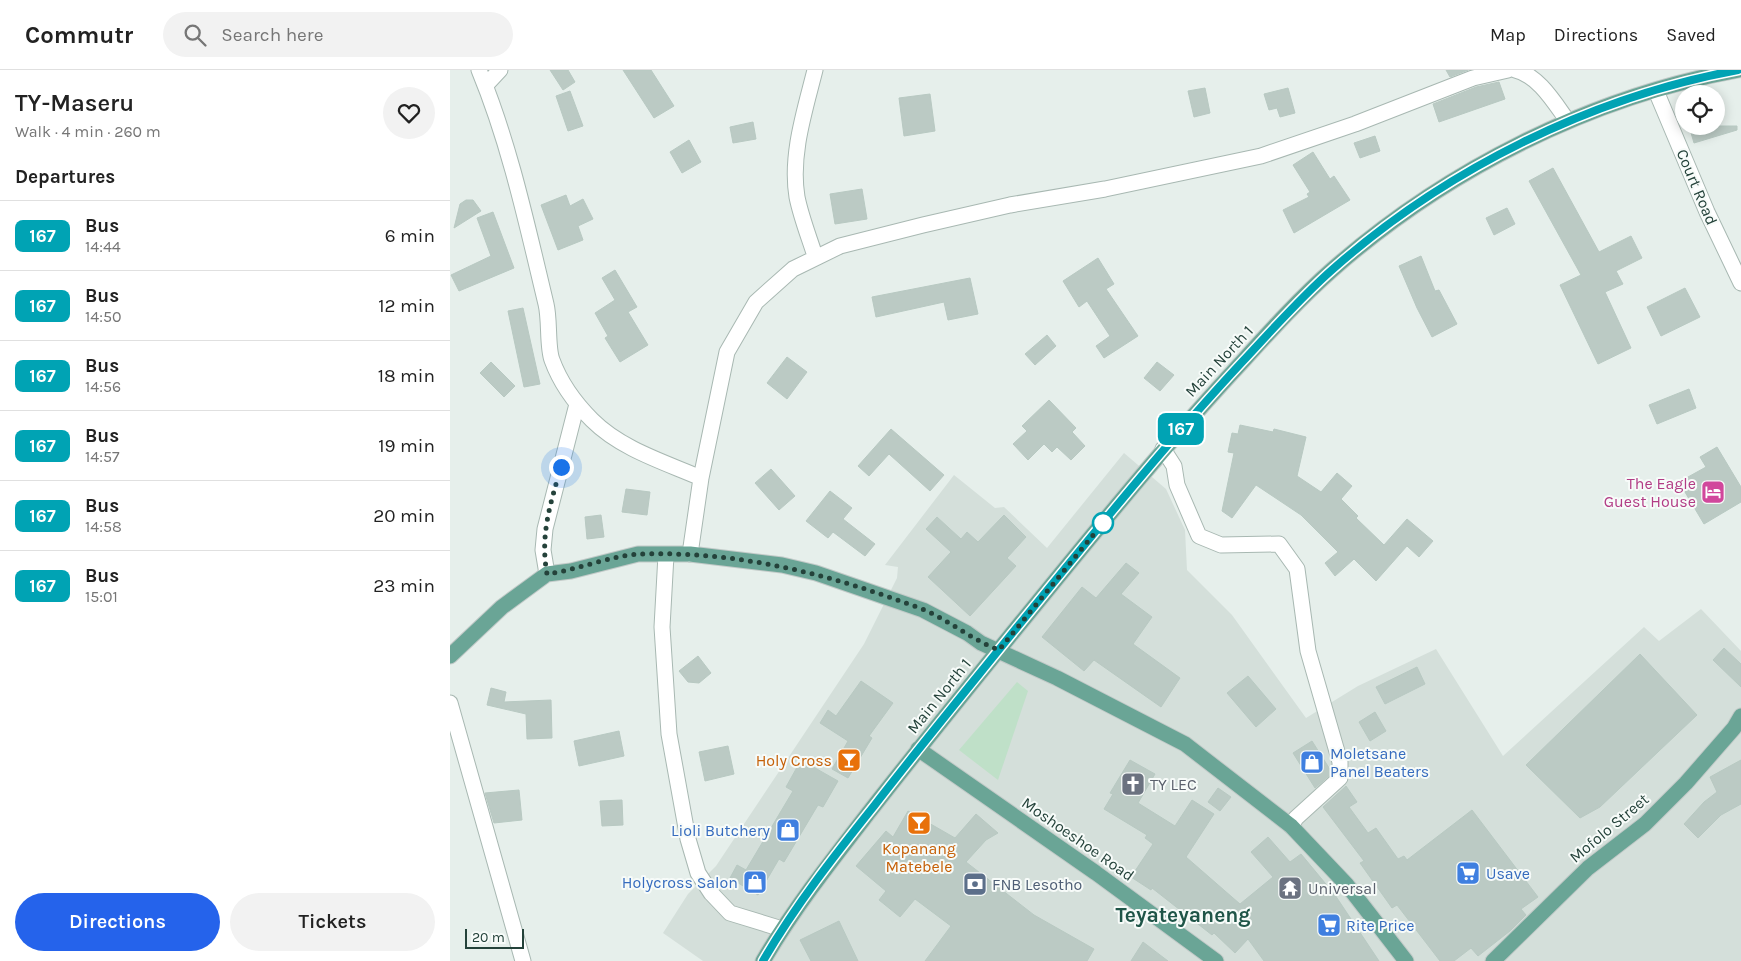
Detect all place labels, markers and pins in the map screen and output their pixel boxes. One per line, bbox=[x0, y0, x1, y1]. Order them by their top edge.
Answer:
place label: The Eagle Guest House bbox=[1604, 474, 1696, 511]
hotel icon: The Eagle Guest House bbox=[1700, 479, 1726, 505]
unlabelled marker bbox=[1092, 512, 1114, 534]
place label: Moletsane Panel Beaters bbox=[1330, 744, 1429, 781]
bar icon: Holy Cross bbox=[836, 747, 862, 773]
shop icon: Moletsane Panel Beaters bbox=[1299, 749, 1325, 775]
place label: Holy Cross bbox=[756, 751, 832, 770]
church icon: TY LEC bbox=[1120, 771, 1146, 797]
place label: TY LEC bbox=[1150, 775, 1197, 794]
bar icon: Kopanang Matebele bbox=[906, 810, 932, 836]
shop icon: Lioli Butchery bbox=[775, 817, 801, 843]
place label: Lioli Butchery bbox=[671, 821, 771, 840]
place label: Kopanang Matebele bbox=[882, 839, 956, 876]
supermarket icon: Usave bbox=[1455, 860, 1481, 886]
place label: Usave bbox=[1486, 864, 1530, 883]
shop icon: Holycross Salon bbox=[742, 869, 768, 895]
bank icon: FNB Lesotho bbox=[962, 871, 988, 897]
place label: Holycross Salon bbox=[622, 873, 738, 892]
place label: FNB Lesotho bbox=[992, 875, 1082, 894]
temple icon: Universal bbox=[1277, 875, 1303, 901]
place label: Universal bbox=[1308, 879, 1377, 898]
supermarket icon: Rite Price bbox=[1316, 912, 1342, 938]
place label: Rite Price bbox=[1346, 916, 1414, 935]

